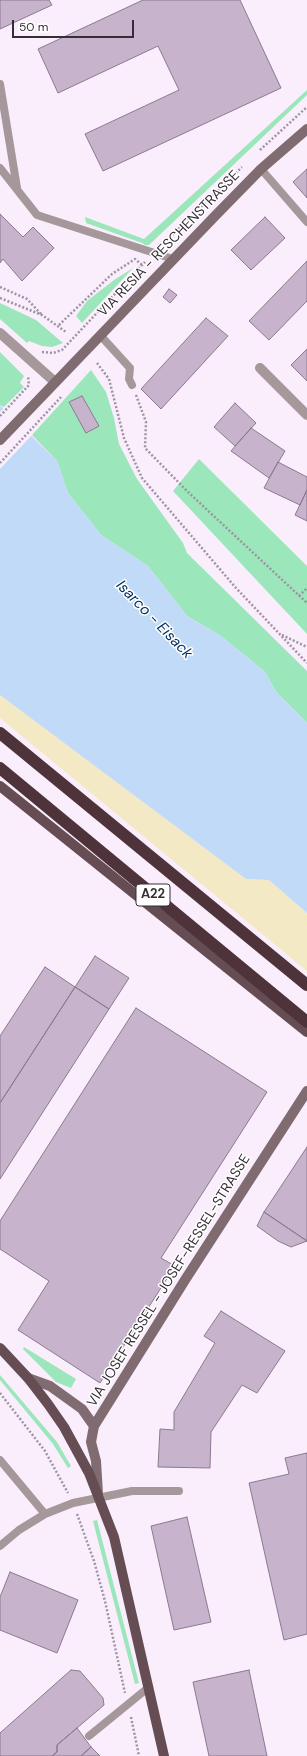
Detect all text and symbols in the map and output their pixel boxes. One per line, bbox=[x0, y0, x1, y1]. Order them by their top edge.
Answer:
scale bar bbox=[14, 12, 136, 38]
text: 50 m bbox=[19, 19, 48, 35]
street label: VIA RESIA - RESCHENSTRASSE bbox=[95, 167, 243, 321]
water label: Isarco - Eisack bbox=[112, 577, 196, 663]
road number: A22 bbox=[136, 884, 170, 906]
street label: VIA JOSEF RESSEL - JOSEF-RESSEL-STRASSE bbox=[84, 1152, 254, 1410]

